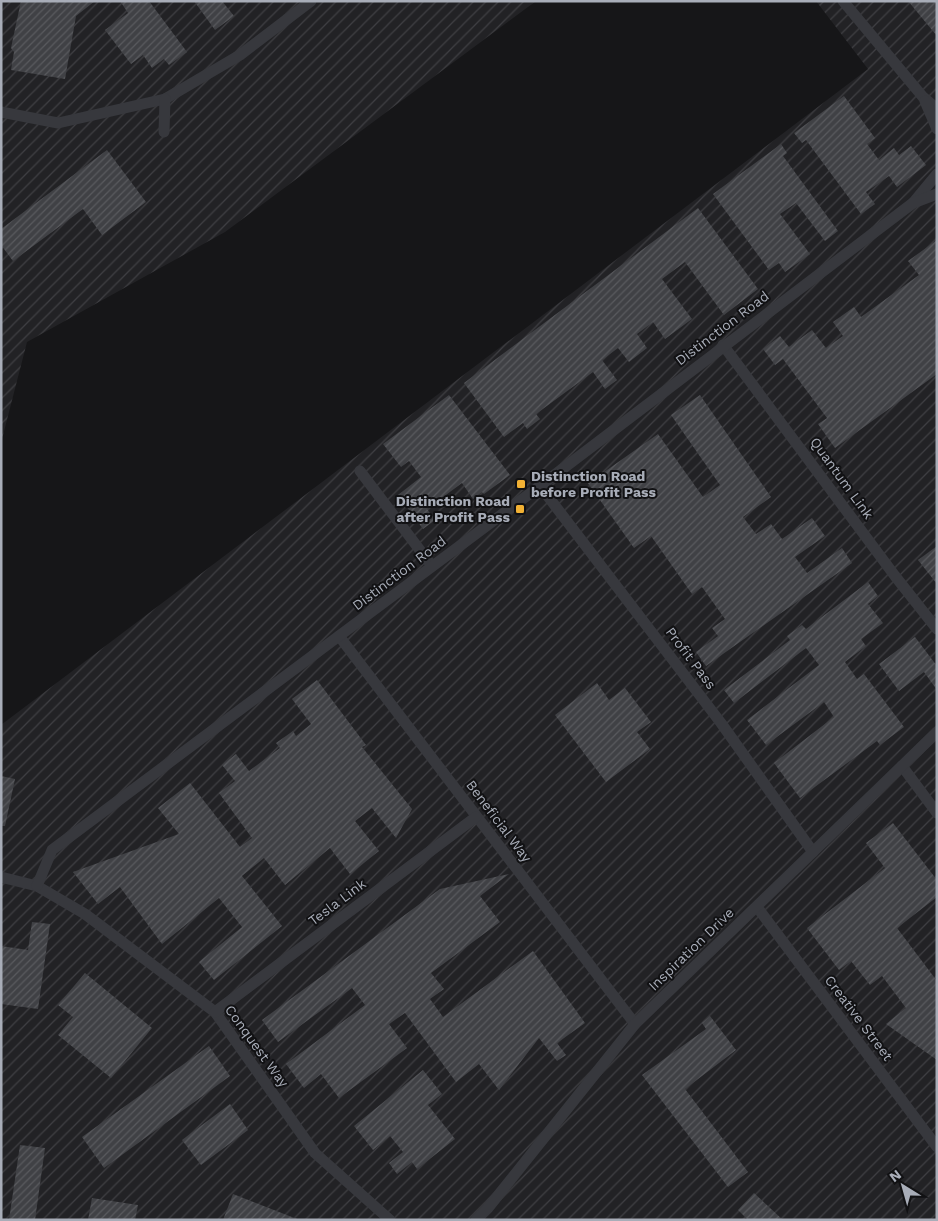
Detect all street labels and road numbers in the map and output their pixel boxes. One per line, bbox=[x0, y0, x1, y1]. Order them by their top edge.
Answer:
street label: Distinction Road bbox=[672, 288, 772, 368]
street label: Quantum Link bbox=[807, 434, 877, 522]
street label: Distinction Road bbox=[349, 533, 449, 613]
street label: Profit Pass bbox=[663, 624, 719, 692]
street label: Beneficial Way bbox=[463, 777, 535, 866]
street label: Tesla Link bbox=[305, 875, 369, 929]
street label: Inspiration Drive bbox=[645, 904, 737, 994]
street label: Creative Street bbox=[822, 972, 896, 1064]
street label: Conquest Way bbox=[222, 1002, 293, 1091]

